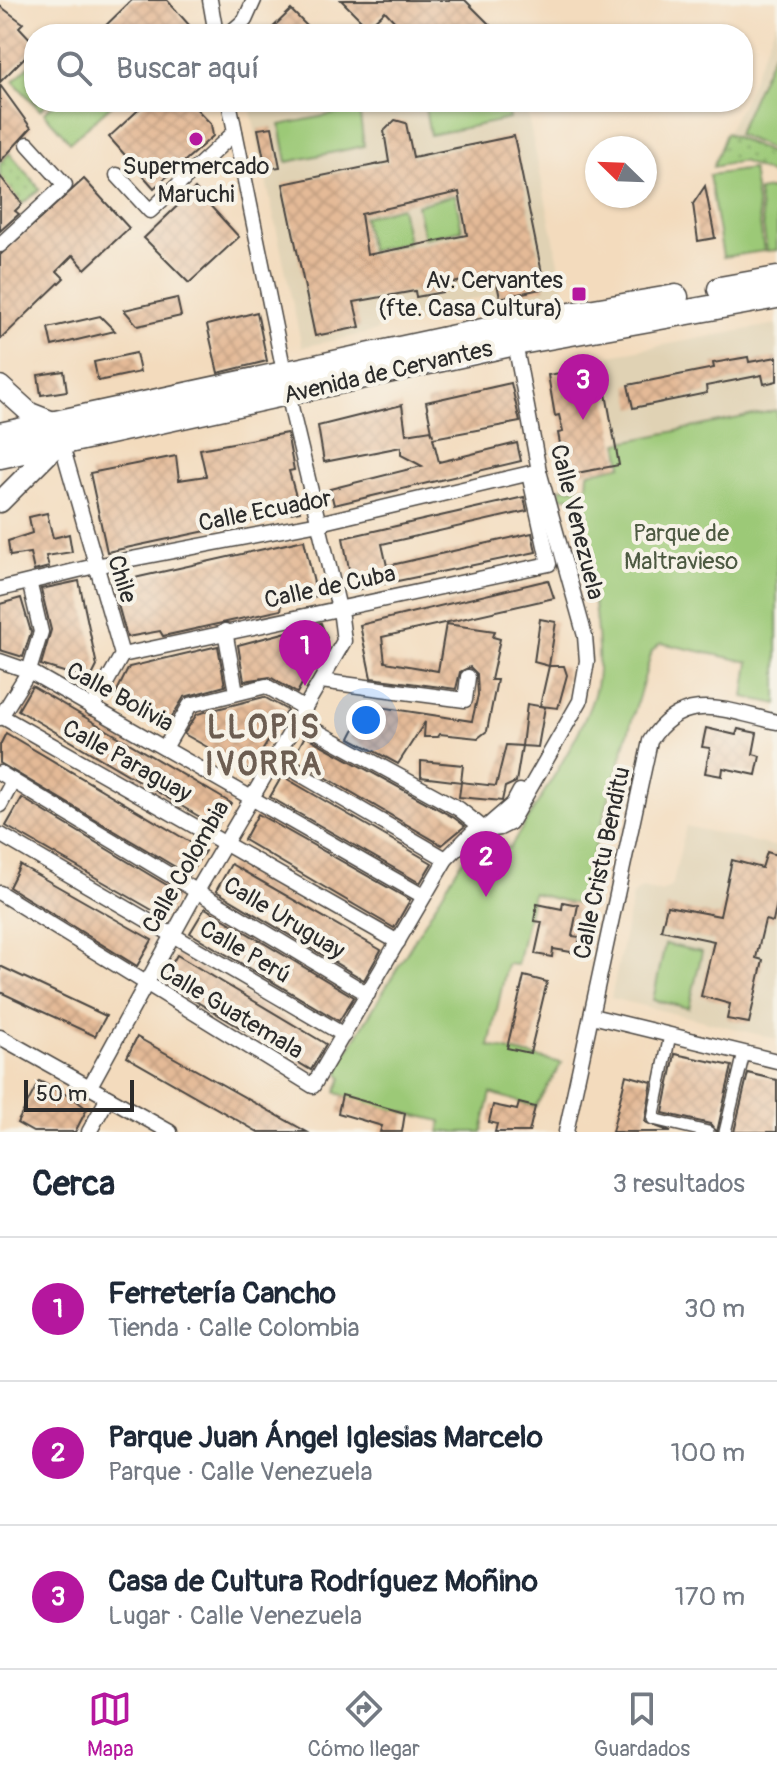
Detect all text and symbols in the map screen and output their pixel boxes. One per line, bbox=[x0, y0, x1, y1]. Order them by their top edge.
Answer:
search box bbox=[24, 24, 753, 112]
icon: search bbox=[52, 46, 96, 90]
text: Buscar aquí bbox=[116, 50, 259, 87]
marker: Supermercado Maruchi bbox=[187, 130, 205, 148]
north arrow bbox=[585, 136, 657, 208]
place label: Supermercado Maruchi bbox=[122, 152, 270, 209]
place label: Av. Cervantes (fte. Casa Cultura) bbox=[378, 266, 563, 323]
marker: Av. Cervantes (fte. Casa Cultura) bbox=[570, 285, 588, 303]
street label: Avenida de Cervantes bbox=[281, 334, 495, 410]
pin: 3 bbox=[557, 354, 609, 420]
street label: Calle Venezuela bbox=[544, 441, 610, 603]
street label: Calle Ecuador bbox=[196, 484, 334, 538]
park label: Parque de Maltravieso bbox=[624, 519, 738, 576]
street label: Chile bbox=[101, 552, 143, 606]
street label: Calle de Cuba bbox=[262, 559, 398, 615]
pin: 1 bbox=[279, 620, 331, 686]
street label: Calle Bolivia bbox=[61, 656, 179, 738]
your location bbox=[346, 700, 386, 740]
district label: LLOPIS IVORRA bbox=[205, 708, 323, 785]
street label: Calle Paraguay bbox=[57, 714, 197, 808]
street label: Calle Cristu Benditu bbox=[567, 764, 637, 962]
street label: Calle Colombia bbox=[136, 795, 236, 939]
pin: 2 bbox=[460, 831, 512, 897]
street label: Calle Uruguay bbox=[218, 870, 350, 966]
street label: Calle Perú bbox=[194, 914, 296, 990]
street label: Calle Guatemala bbox=[153, 956, 309, 1066]
scale bar bbox=[24, 1076, 134, 1112]
text: 50 m bbox=[36, 1080, 87, 1108]
text: Cerca bbox=[32, 1163, 115, 1206]
text: 3 resultados bbox=[613, 1168, 745, 1200]
text: Ferretería Cancho bbox=[108, 1275, 336, 1312]
text: 1 bbox=[53, 1293, 63, 1325]
text: 30 m bbox=[684, 1293, 745, 1325]
text: Tienda · Calle Colombia bbox=[108, 1312, 360, 1344]
text: Parque Juan Ángel Iglesias Marcelo bbox=[108, 1419, 543, 1456]
text: 2 bbox=[51, 1437, 65, 1469]
text: 100 m bbox=[671, 1437, 745, 1469]
text: Parque · Calle Venezuela bbox=[108, 1456, 373, 1488]
text: Casa de Cultura Rodríguez Moñino bbox=[108, 1563, 538, 1600]
text: 3 bbox=[51, 1581, 65, 1613]
text: 170 m bbox=[675, 1581, 745, 1613]
text: Lugar · Calle Venezuela bbox=[108, 1600, 362, 1632]
tab: Mapa bbox=[87, 1687, 134, 1763]
tab: Cómo llegar bbox=[308, 1687, 420, 1763]
tab: Guardados bbox=[594, 1687, 690, 1763]

